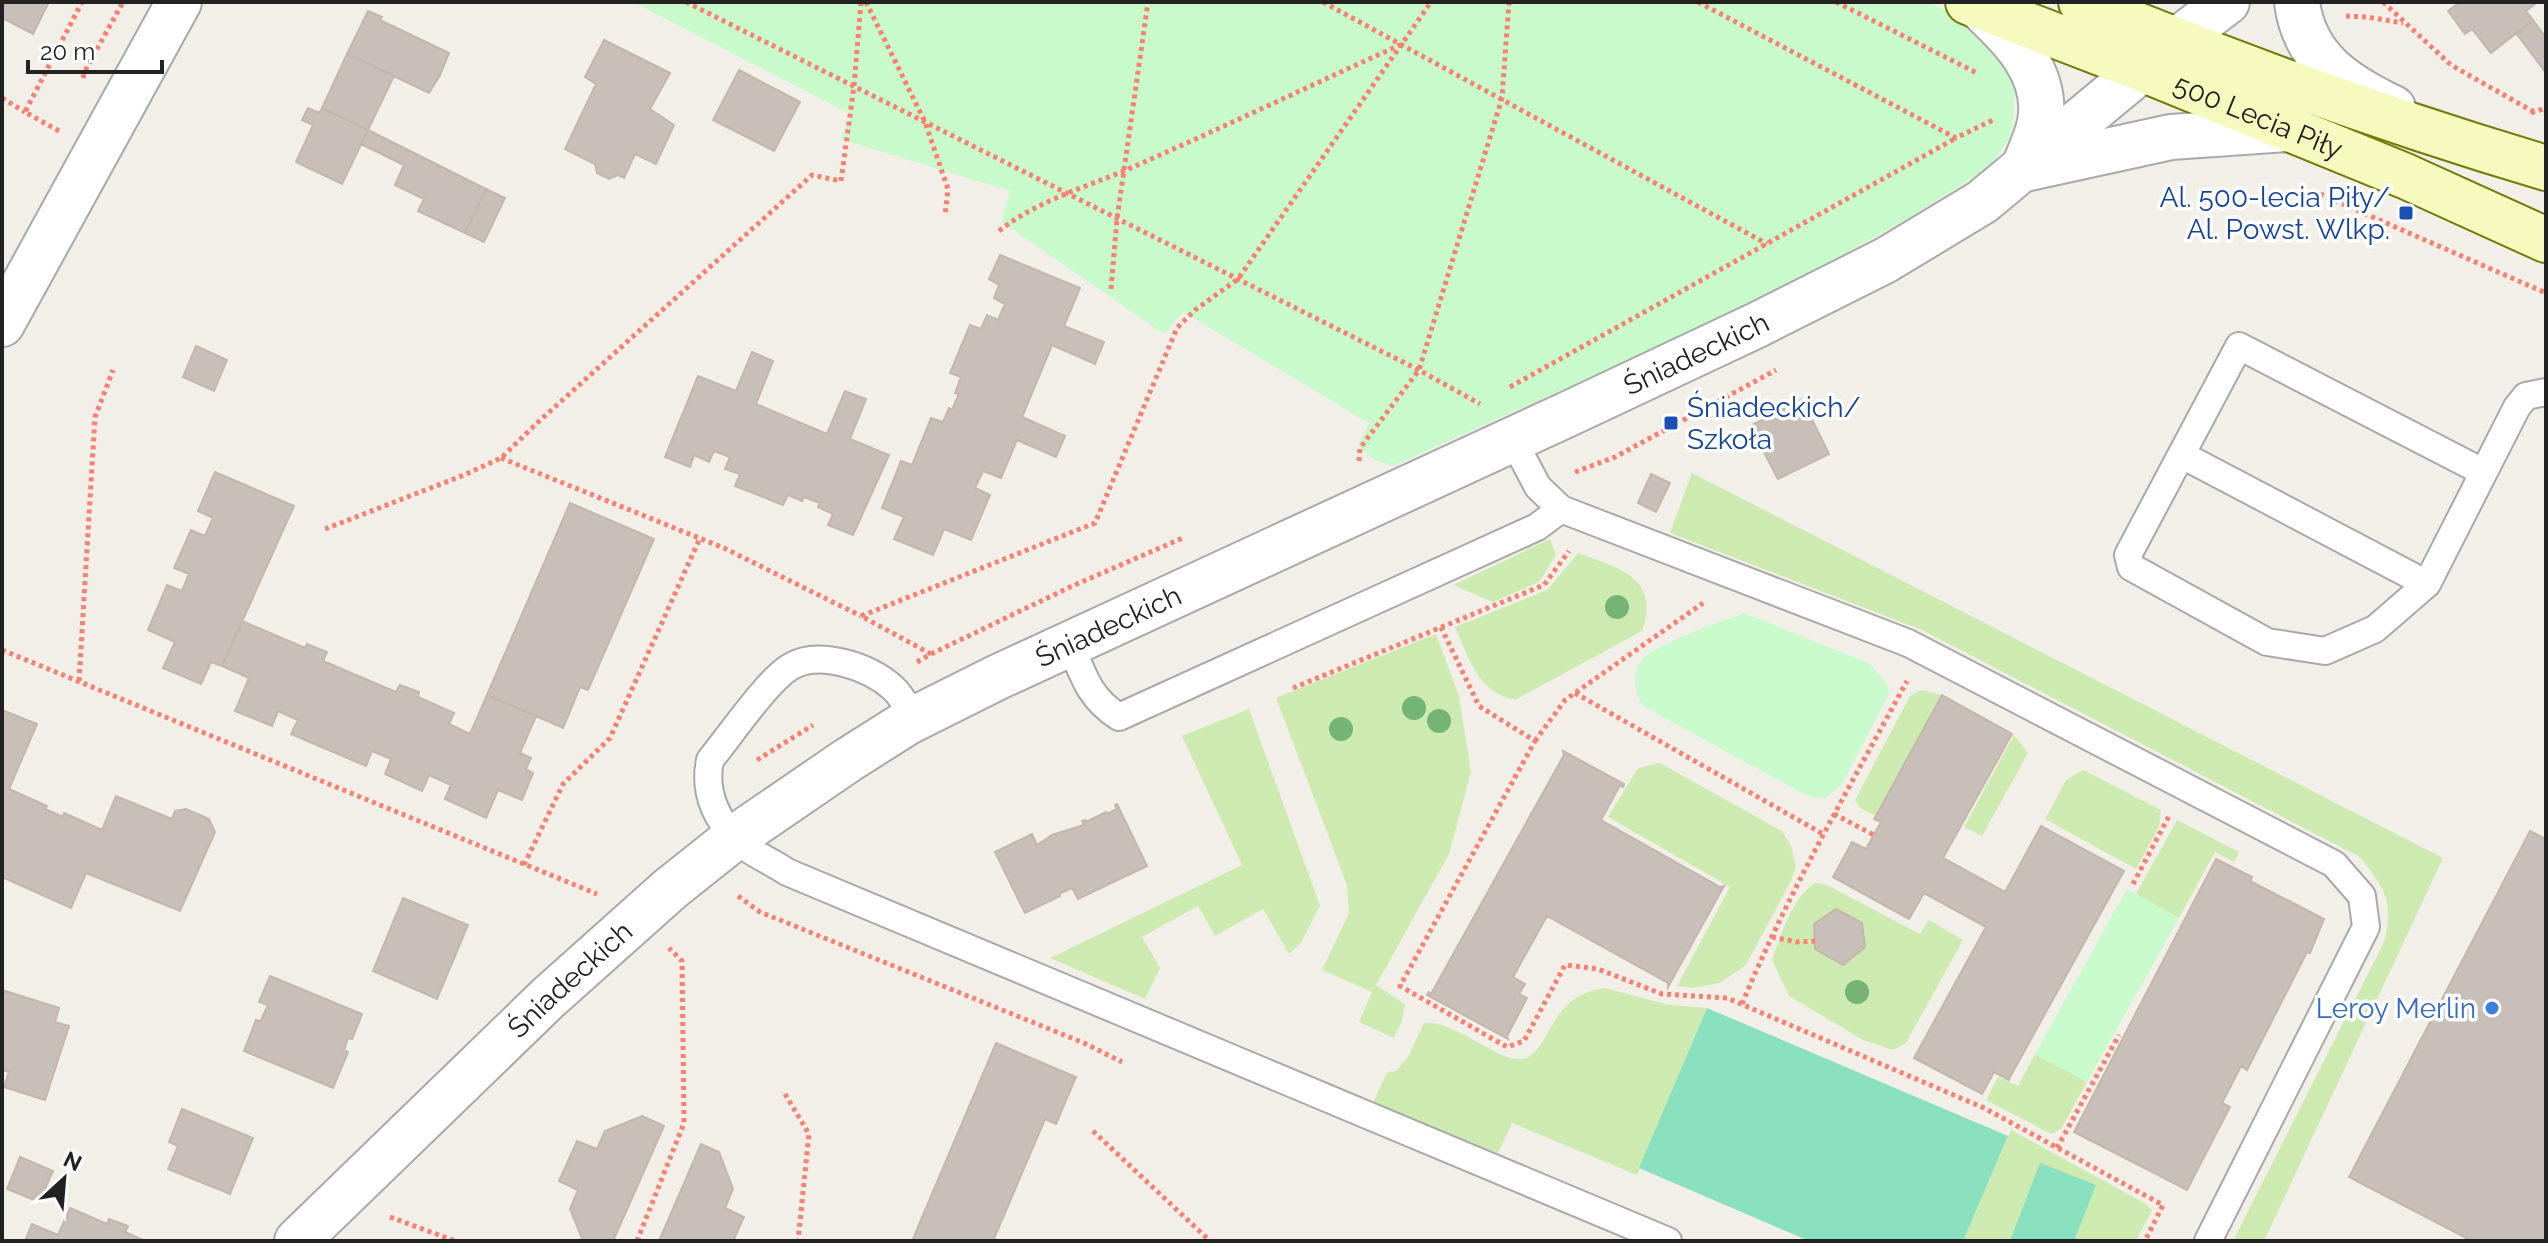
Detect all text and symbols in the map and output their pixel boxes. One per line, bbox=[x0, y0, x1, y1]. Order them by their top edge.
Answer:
scale bar bbox=[28, 24, 162, 74]
text: 20 m bbox=[40, 37, 95, 66]
street label: 500 Lecia Piły bbox=[2169, 67, 2348, 165]
place label: Al. 500-lecia Piły/ Al. Powst. Wlkp. bbox=[2160, 181, 2390, 246]
marker: Al. 500-lecia Piły/ Al. Powst. Wlkp. bbox=[2397, 204, 2415, 222]
street label: Śniadeckich bbox=[1618, 305, 1774, 402]
place label: Śniadeckich/ Szkoła bbox=[1687, 390, 1861, 456]
marker: Śniadeckich/ Szkoła bbox=[1662, 414, 1680, 432]
street label: Śniadeckich bbox=[1030, 578, 1186, 674]
street label: Śniadeckich bbox=[500, 914, 639, 1044]
place label: Leroy Merlin bbox=[2316, 992, 2476, 1025]
marker: Leroy Merlin bbox=[2483, 999, 2501, 1017]
north arrow bbox=[24, 1139, 104, 1219]
text: N bbox=[60, 1146, 86, 1176]

